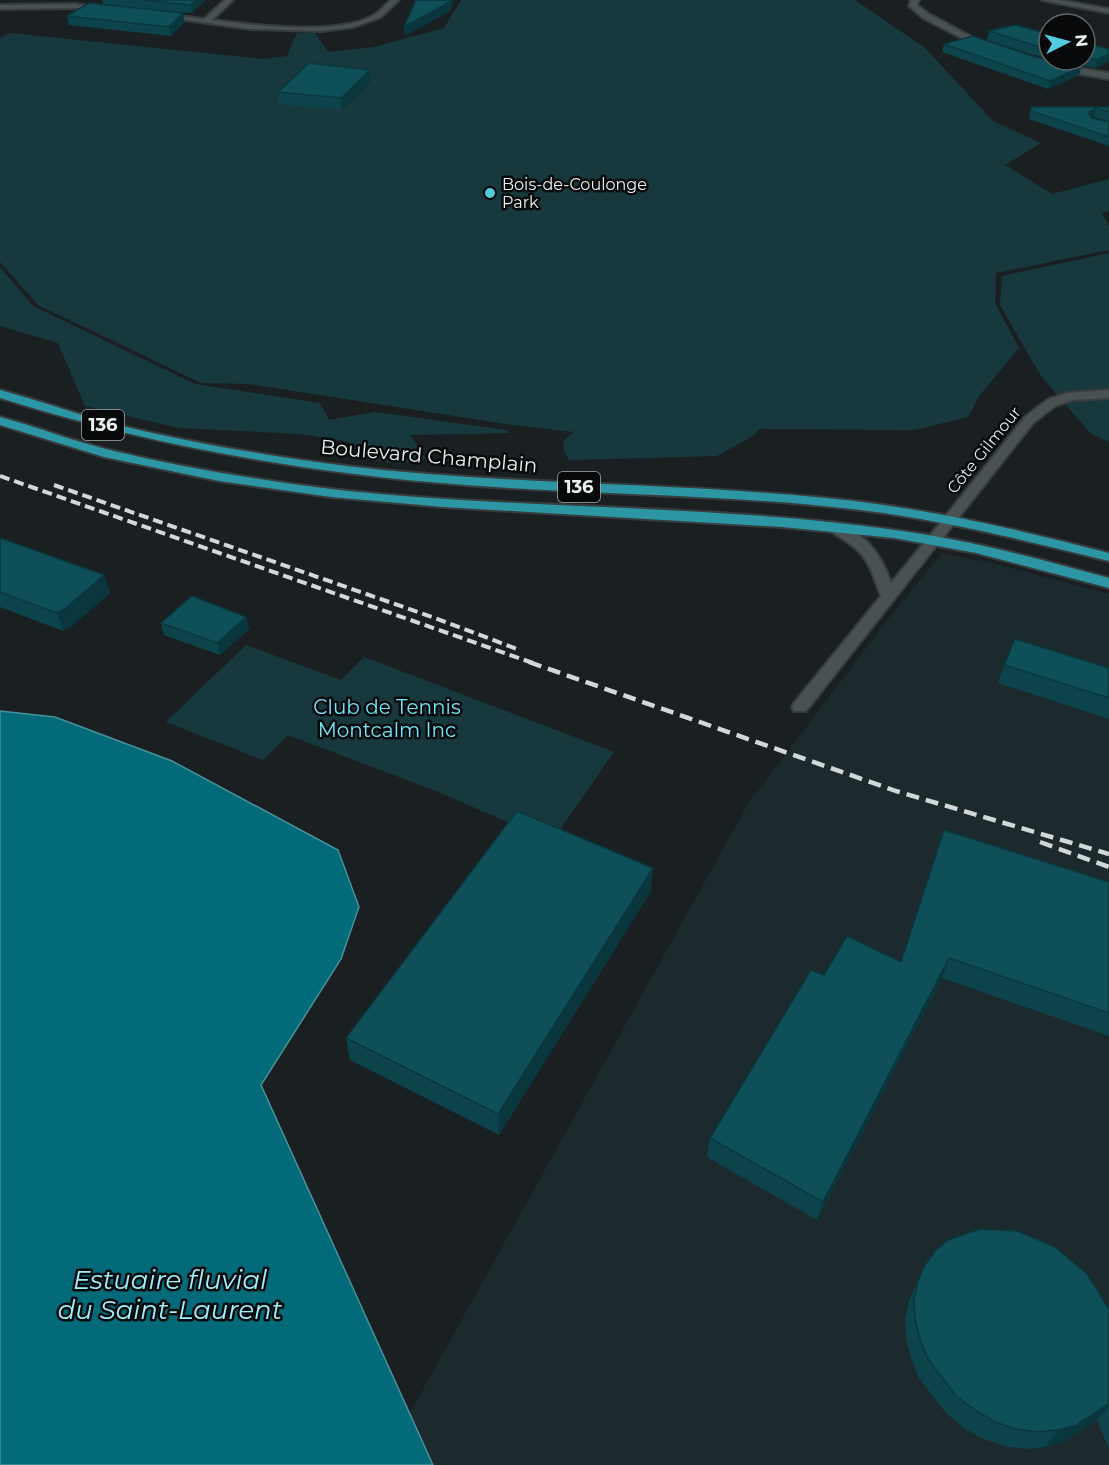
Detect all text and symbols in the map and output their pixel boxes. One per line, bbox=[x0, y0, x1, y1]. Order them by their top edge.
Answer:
north arrow bbox=[1037, 12, 1097, 72]
text: N bbox=[1071, 33, 1092, 48]
place label: Bois-de-Coulonge Park bbox=[502, 175, 647, 212]
marker: Bois-de-Coulonge Park bbox=[483, 186, 497, 200]
street label: Côte Gilmour bbox=[943, 403, 1025, 497]
road number: 136 bbox=[82, 410, 124, 440]
street label: Boulevard Champlain bbox=[320, 435, 538, 477]
road number: 136 bbox=[558, 472, 600, 502]
park label: Club de Tennis Montcalm Inc bbox=[313, 695, 461, 742]
water label: Estuaire fluvial du Saint-Laurent bbox=[58, 1264, 283, 1326]

